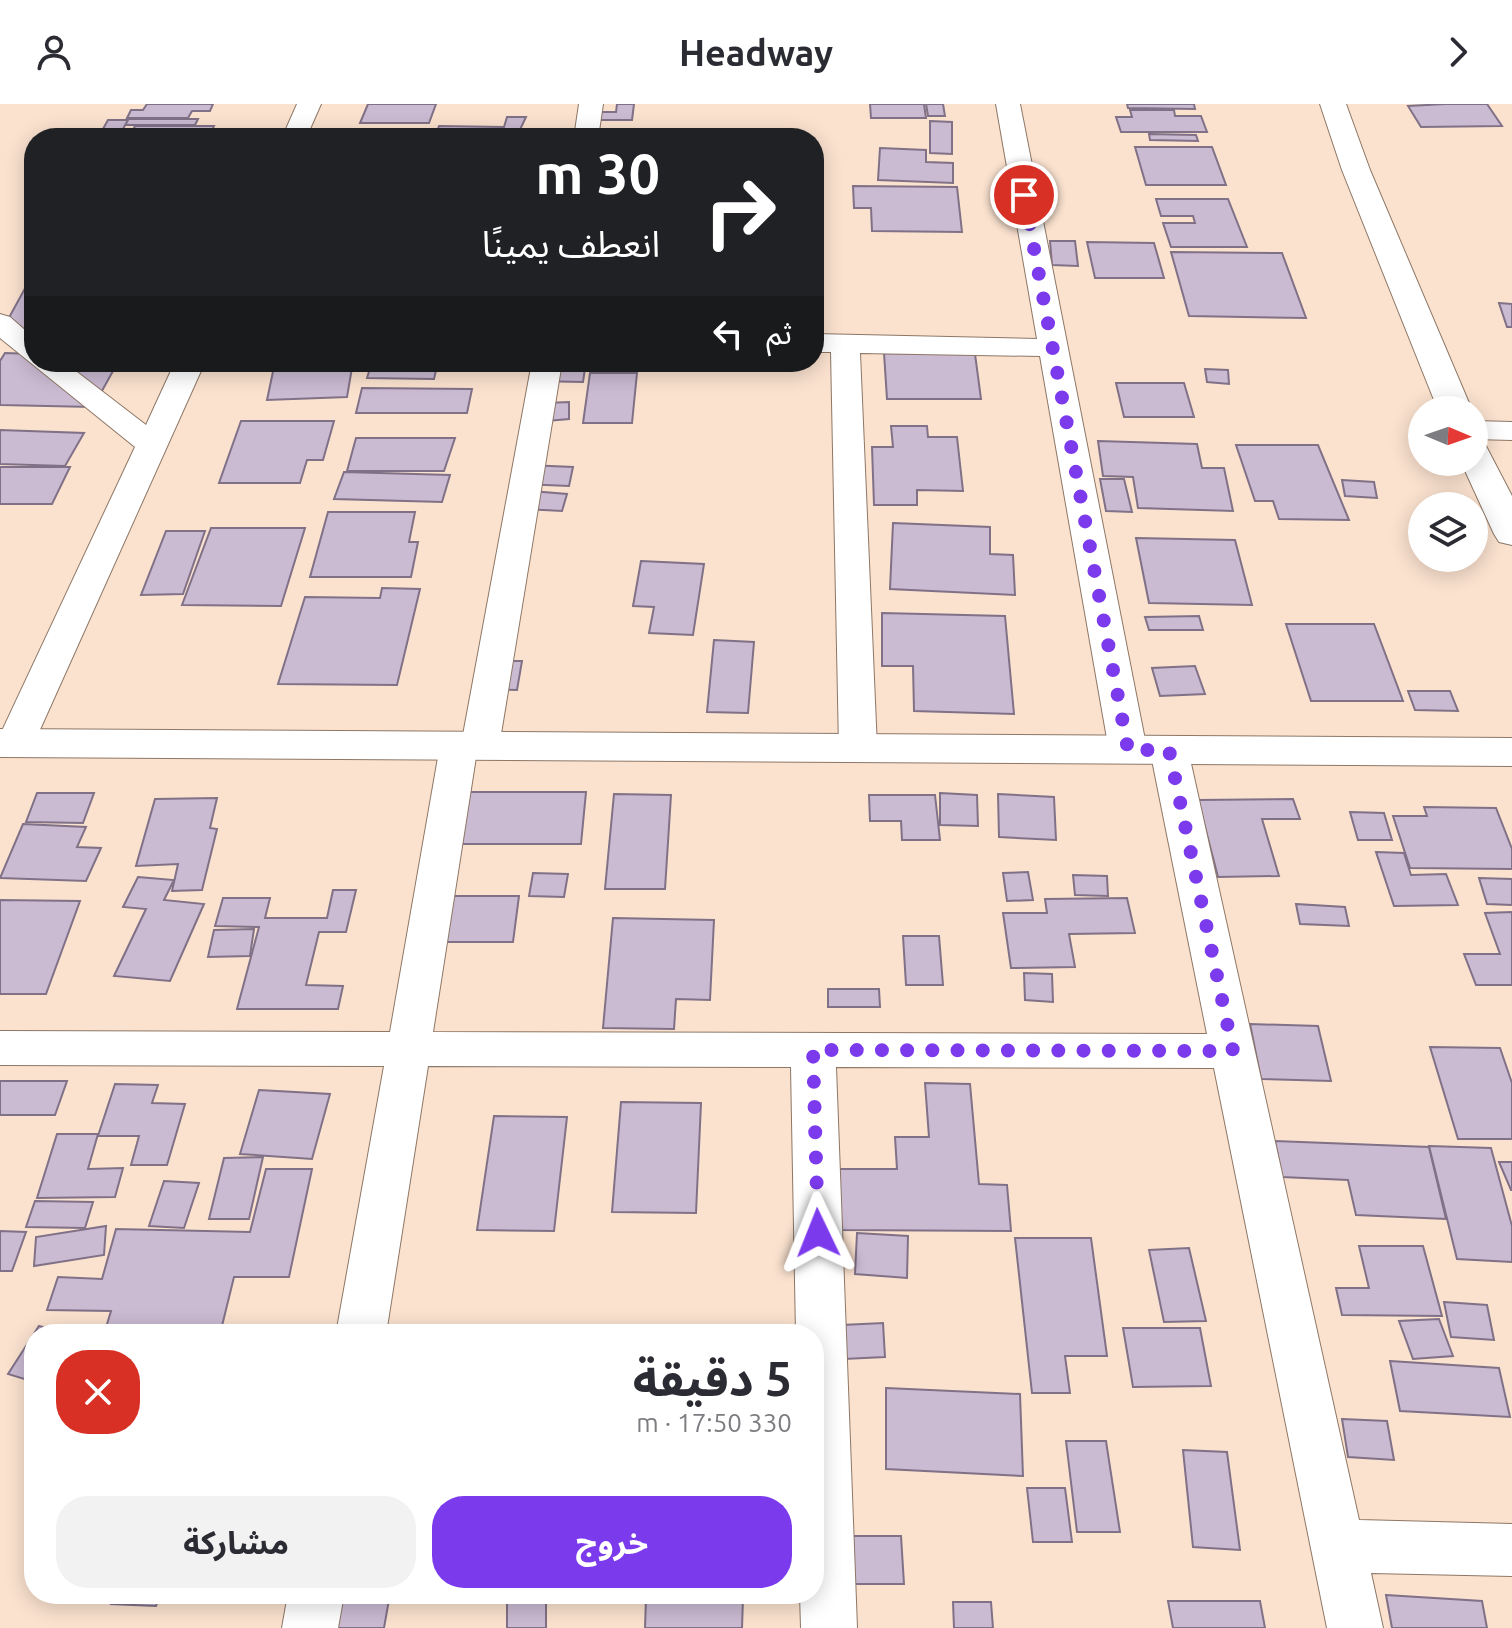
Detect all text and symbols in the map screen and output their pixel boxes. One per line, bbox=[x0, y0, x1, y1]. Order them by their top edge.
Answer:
icon: person bbox=[32, 30, 76, 74]
icon: forward bbox=[1436, 30, 1480, 74]
text: Headway bbox=[679, 32, 833, 73]
text: 30 m bbox=[535, 142, 660, 205]
icon: right bbox=[688, 160, 792, 264]
pin bbox=[990, 161, 1058, 229]
icon: arrive bbox=[1002, 173, 1046, 217]
text: انعطف يمينًا bbox=[482, 223, 660, 264]
icon: left bbox=[706, 312, 750, 356]
text: ثم bbox=[766, 316, 792, 350]
north arrow bbox=[1408, 396, 1488, 476]
map controls bbox=[1408, 396, 1488, 572]
button: layers bbox=[1408, 492, 1488, 572]
position arrow bbox=[776, 1191, 860, 1275]
button: close bbox=[56, 1350, 140, 1434]
text: 5 دقيقة bbox=[633, 1351, 792, 1405]
text: 330 m · 17:50 bbox=[636, 1408, 792, 1437]
button: مشاركة bbox=[56, 1496, 416, 1588]
button: خروج bbox=[432, 1496, 792, 1588]

